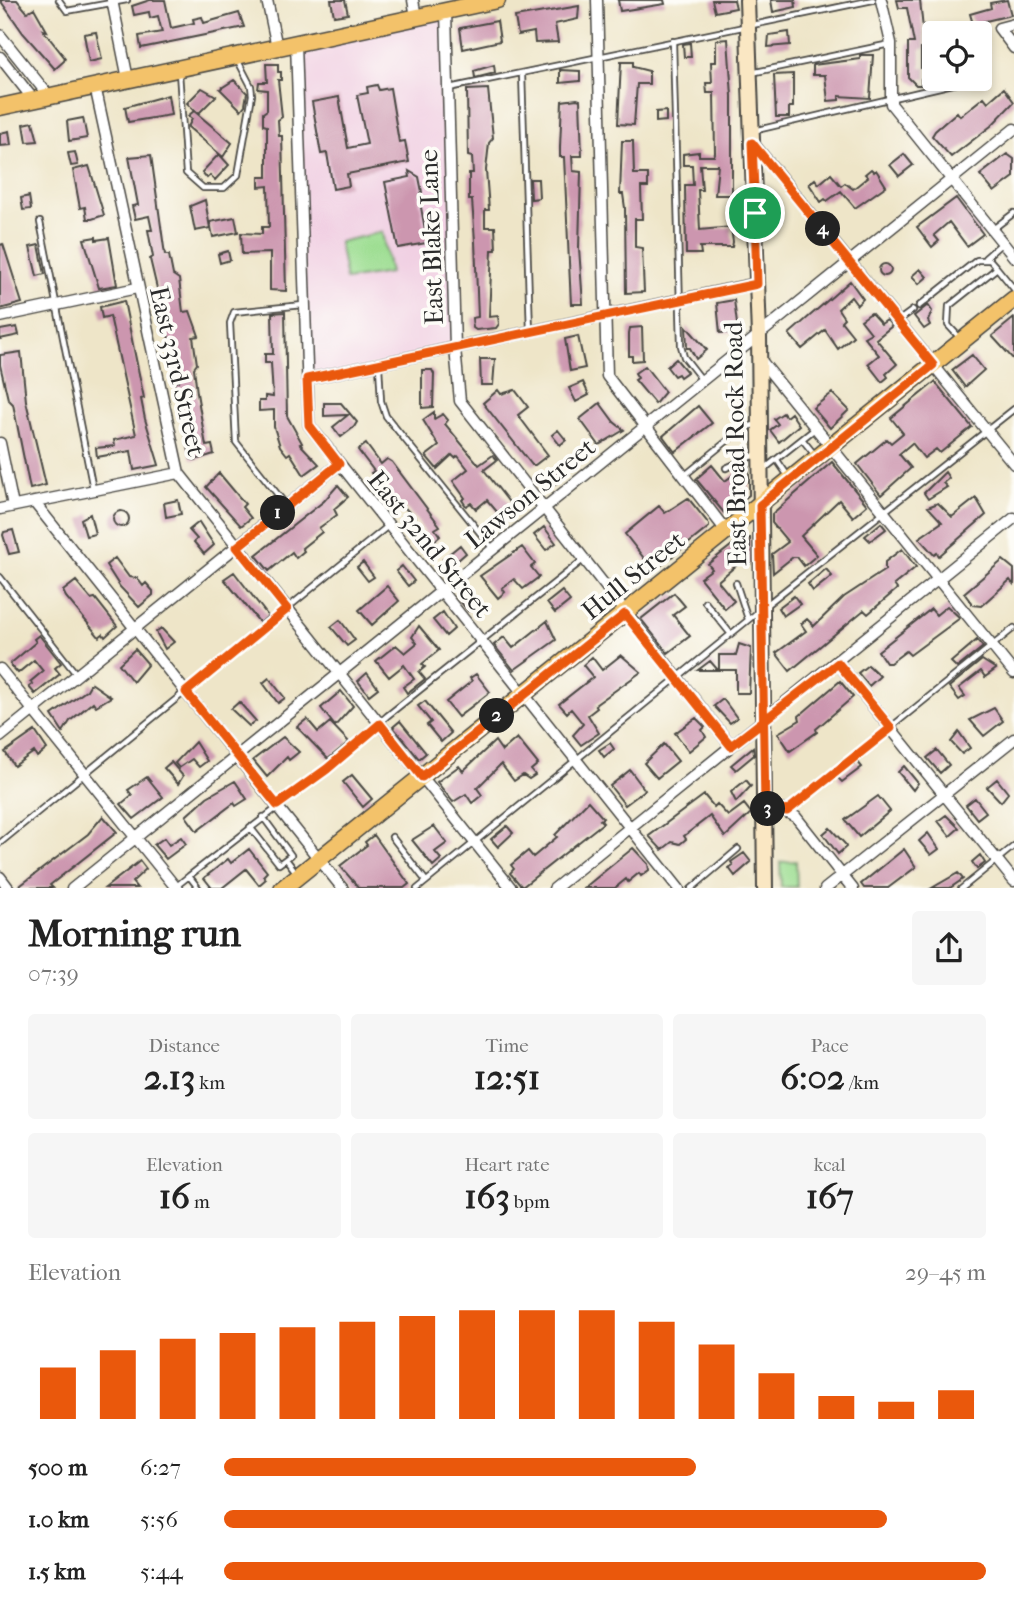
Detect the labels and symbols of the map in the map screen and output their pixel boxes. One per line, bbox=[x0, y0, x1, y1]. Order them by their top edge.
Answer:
street label: East Blake Lane bbox=[413, 149, 450, 325]
pin bbox=[725, 183, 785, 243]
pin: 4 bbox=[806, 212, 840, 246]
street label: East 33rd Street bbox=[143, 283, 212, 459]
street label: East Broad Rock Road bbox=[718, 320, 753, 567]
street label: Lawson Street bbox=[459, 431, 602, 555]
street label: East 32nd Street bbox=[361, 465, 499, 624]
pin: 1 bbox=[260, 496, 296, 530]
street label: Hull Street bbox=[576, 524, 692, 626]
pin: 2 bbox=[480, 698, 514, 734]
pin: 3 bbox=[750, 792, 786, 826]

